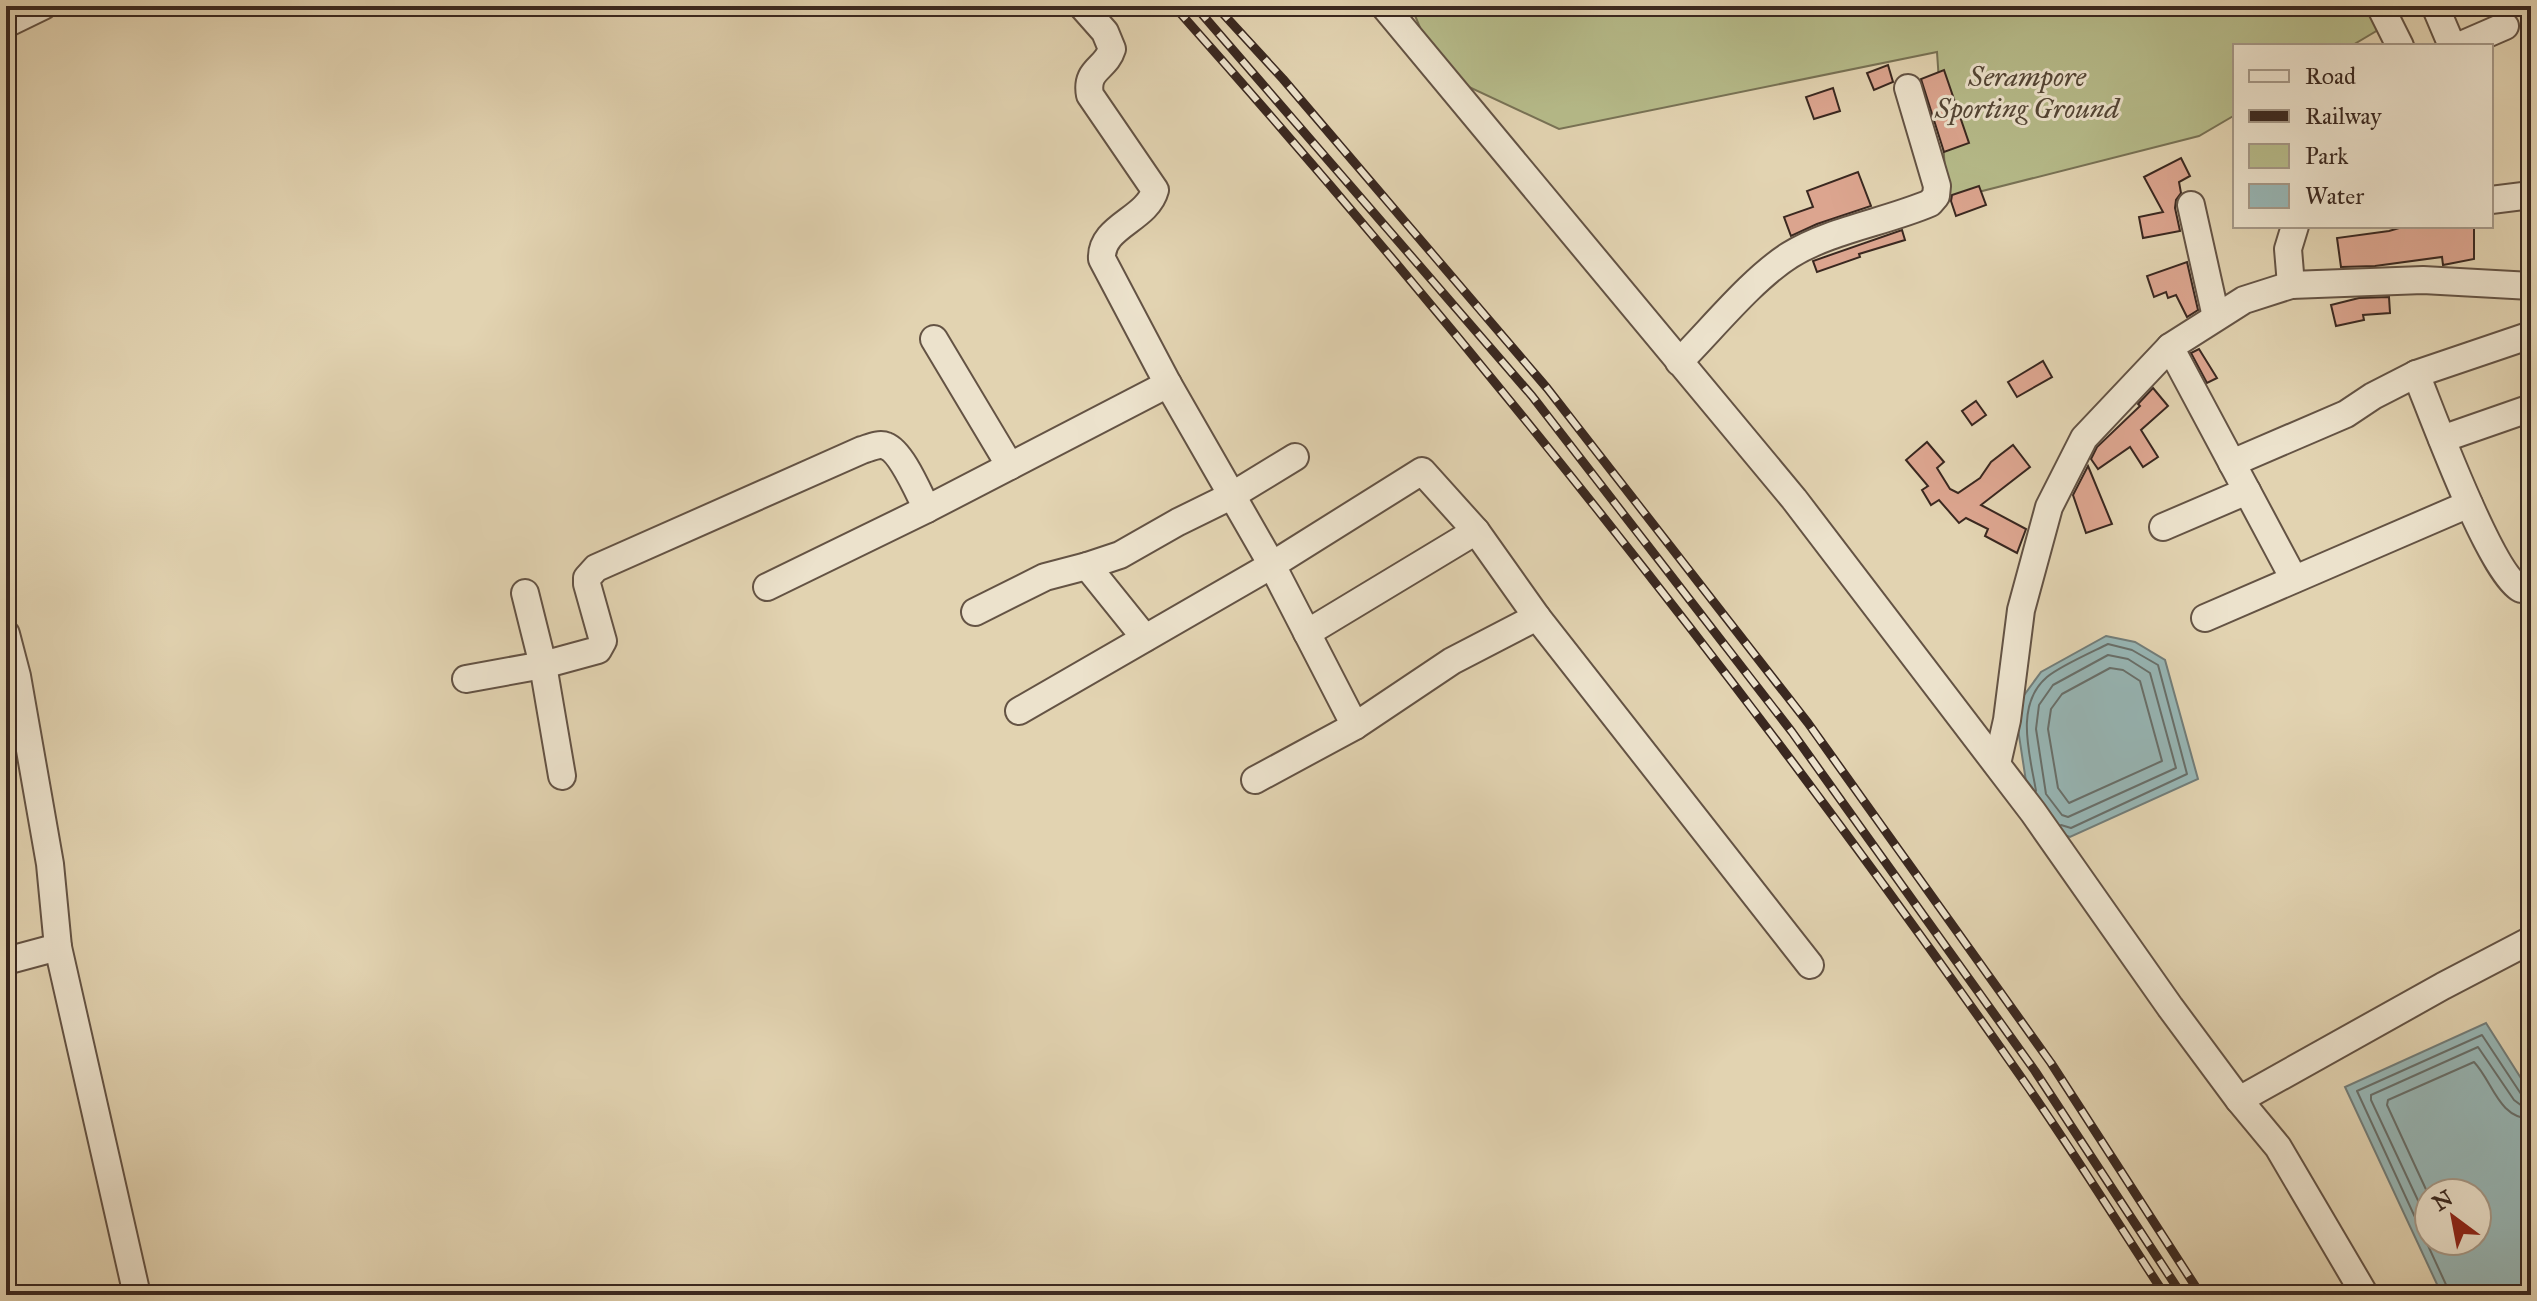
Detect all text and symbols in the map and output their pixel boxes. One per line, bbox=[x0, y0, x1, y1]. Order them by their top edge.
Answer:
legend bbox=[2233, 44, 2493, 228]
park label: Serampore Sporting Ground bbox=[1934, 59, 2121, 126]
text: Road bbox=[2305, 61, 2356, 91]
text: Railway bbox=[2305, 101, 2382, 131]
text: Park bbox=[2305, 141, 2349, 171]
text: Water bbox=[2305, 181, 2364, 211]
north arrow bbox=[2413, 1177, 2493, 1257]
text: N bbox=[2428, 1184, 2458, 1217]

